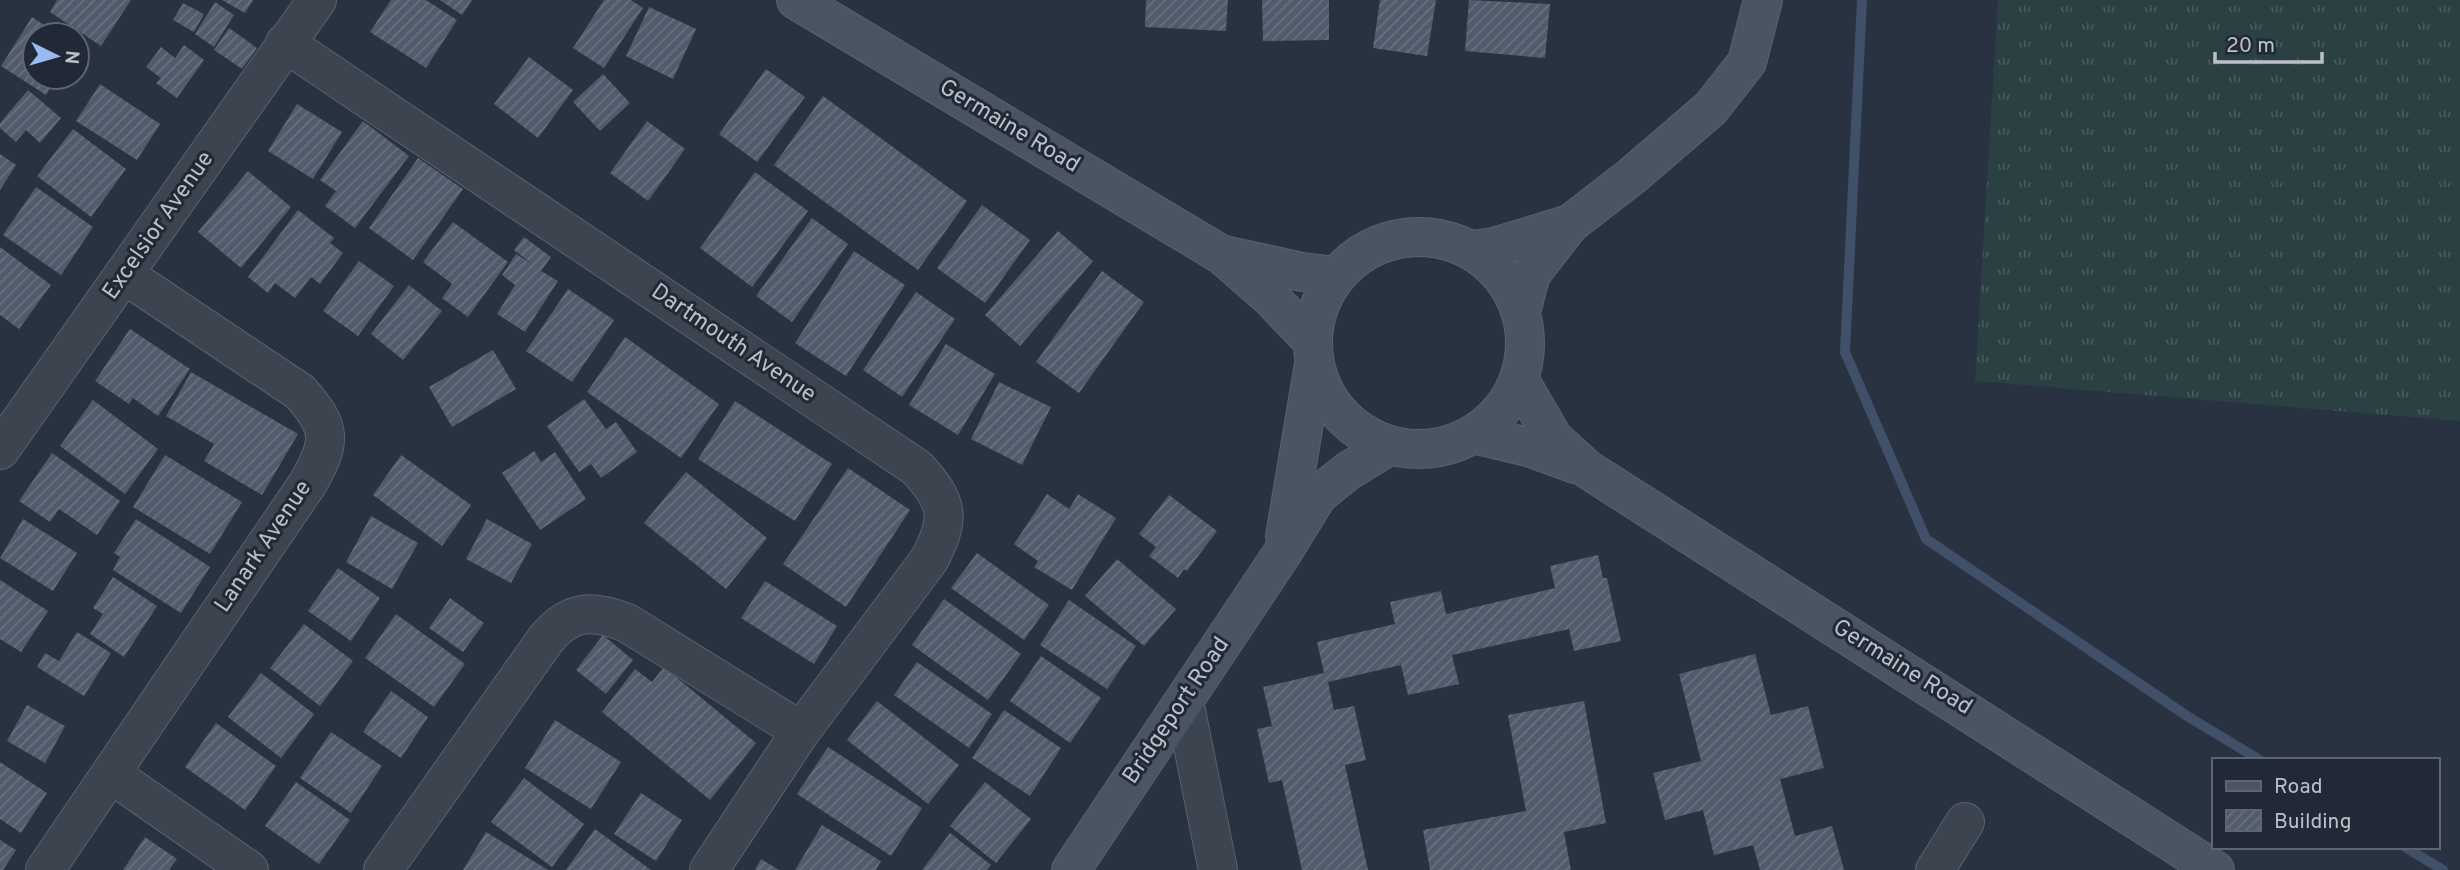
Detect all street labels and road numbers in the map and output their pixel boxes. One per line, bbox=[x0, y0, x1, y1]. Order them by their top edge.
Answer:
street label: Germaine Road bbox=[933, 74, 1085, 180]
street label: Excelsior Avenue bbox=[97, 146, 221, 306]
street label: Dartmouth Avenue bbox=[645, 278, 821, 410]
street label: Lanark Avenue bbox=[209, 475, 319, 619]
street label: Germaine Road bbox=[1827, 614, 1977, 722]
street label: Bridgeport Road bbox=[1117, 632, 1237, 790]

